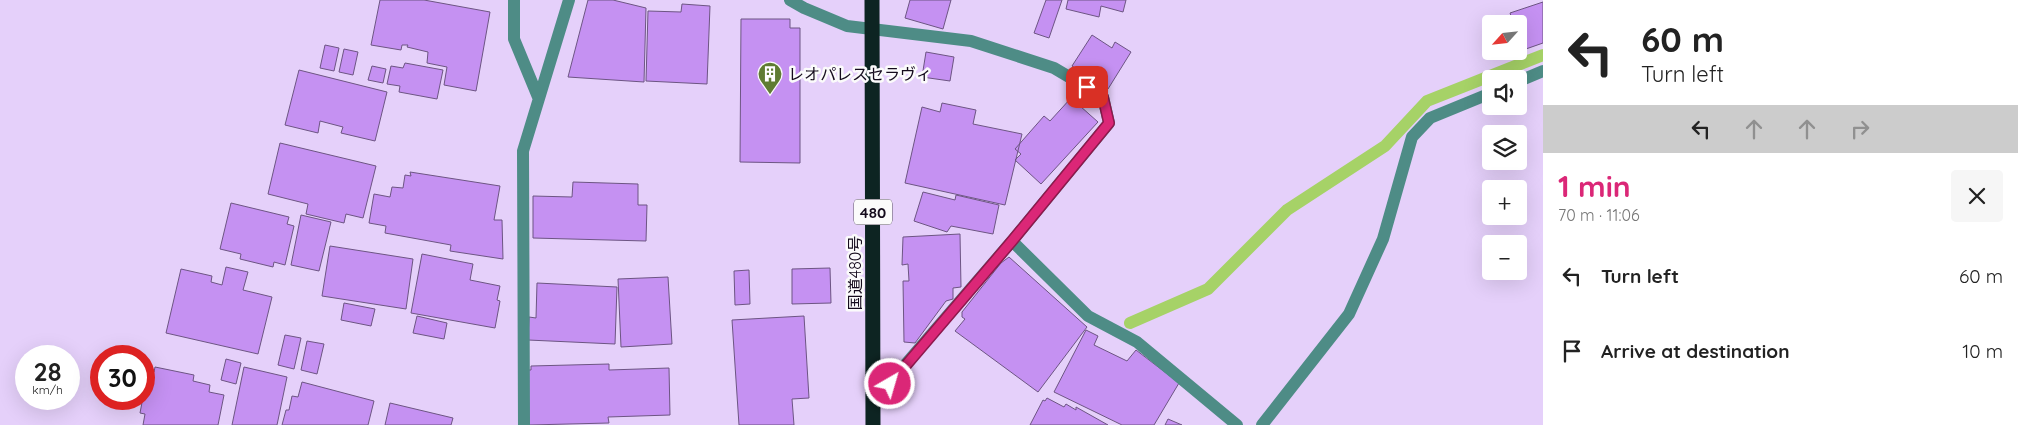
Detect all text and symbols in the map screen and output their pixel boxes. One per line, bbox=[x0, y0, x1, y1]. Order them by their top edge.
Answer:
north arrow bbox=[1482, 15, 1528, 60]
map controls bbox=[1482, 15, 1527, 280]
text: 60 m bbox=[1641, 17, 1724, 61]
icon: left bbox=[1558, 20, 1623, 85]
text: Turn left bbox=[1641, 60, 1724, 88]
building icon: レオパレスセラヴィ bbox=[757, 61, 783, 95]
place label: レオパレスセラヴィ bbox=[788, 64, 932, 84]
pin bbox=[1066, 66, 1108, 108]
button: sound bbox=[1482, 70, 1527, 115]
icon: arrive bbox=[1073, 73, 1101, 101]
icon: left bbox=[1687, 115, 1715, 143]
icon: ahead bbox=[1740, 115, 1768, 143]
icon: ahead bbox=[1793, 115, 1821, 143]
icon: right bbox=[1846, 115, 1874, 143]
button: layers bbox=[1482, 125, 1527, 170]
text: 1 min bbox=[1558, 167, 1631, 205]
button: close bbox=[1951, 170, 2003, 222]
button: + bbox=[1482, 180, 1527, 225]
road number: 480 bbox=[854, 200, 892, 224]
text: 70 m · 11:06 bbox=[1558, 205, 1640, 225]
button: − bbox=[1482, 235, 1527, 280]
street label: 国道480号 bbox=[845, 236, 865, 310]
icon: left bbox=[1558, 262, 1586, 290]
text: Turn left bbox=[1601, 264, 1679, 288]
text: 60 m bbox=[1959, 264, 2003, 288]
icon: arrive bbox=[1558, 337, 1586, 365]
text: Arrive at destination bbox=[1601, 339, 1790, 363]
text: 10 m bbox=[1962, 339, 2003, 363]
speed limit sign: 30 bbox=[90, 345, 155, 410]
text: 28 bbox=[34, 356, 61, 387]
position arrow bbox=[863, 357, 915, 409]
text: km/h bbox=[32, 382, 63, 397]

